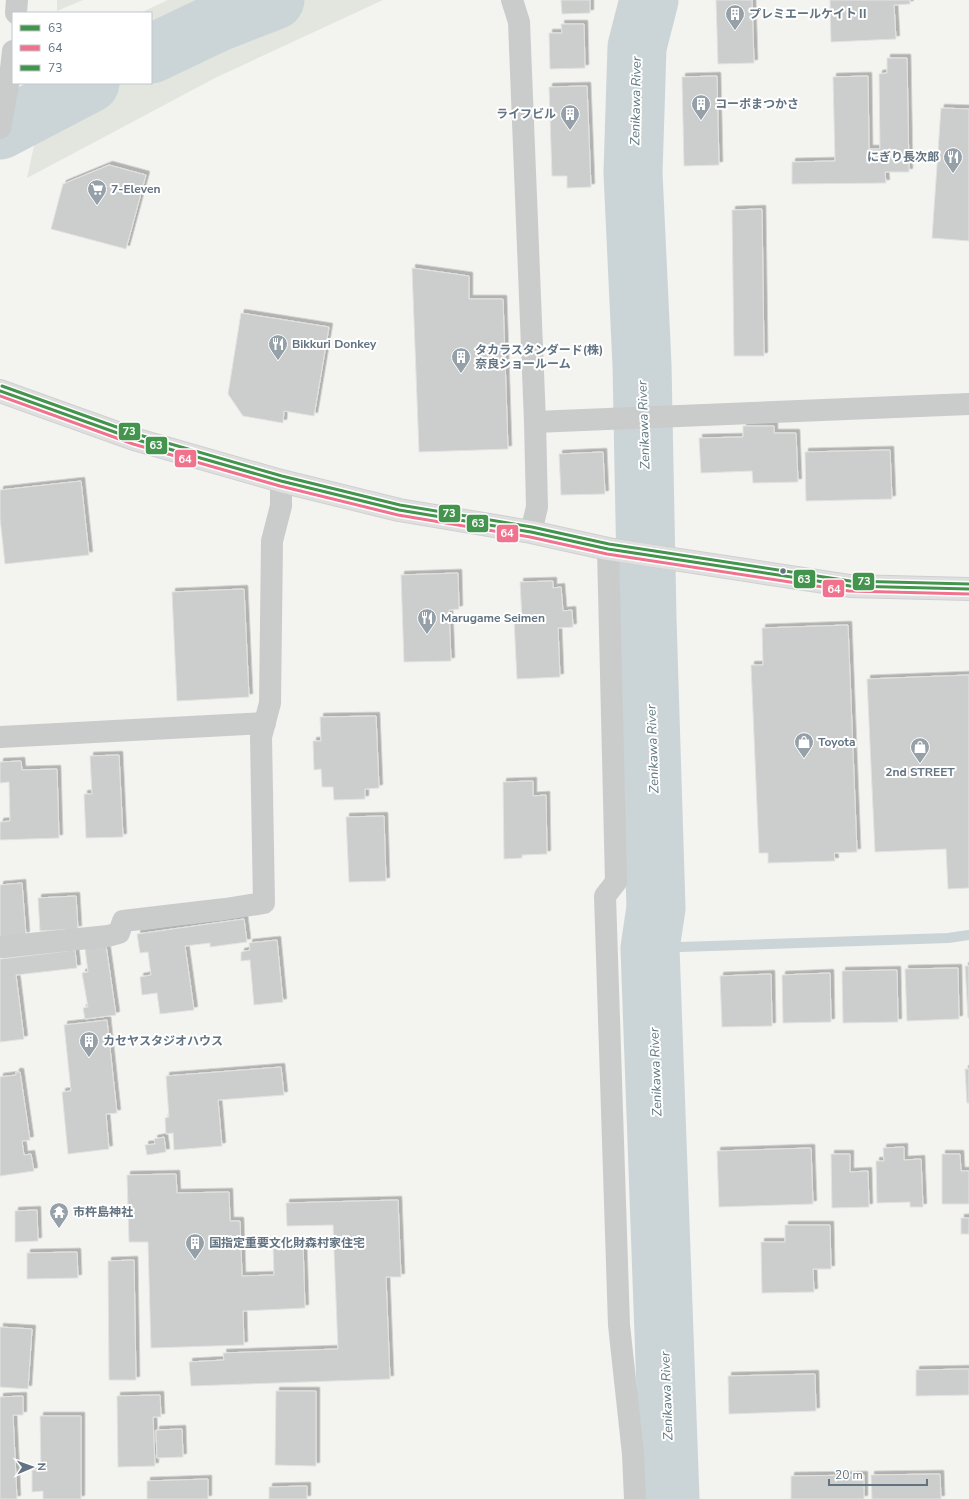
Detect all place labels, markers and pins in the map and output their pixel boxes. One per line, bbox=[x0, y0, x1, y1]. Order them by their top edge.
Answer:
building icon: プレミエールケイトⅡ bbox=[724, 3, 746, 31]
place label: プレミエールケイトⅡ bbox=[749, 6, 869, 22]
building icon: コーポまつかさ bbox=[690, 93, 712, 121]
place label: コーポまつかさ bbox=[715, 96, 799, 112]
building icon: ライフビル bbox=[559, 103, 581, 131]
place label: ライフビル bbox=[496, 106, 556, 122]
restaurant icon: にぎり長次郎 bbox=[942, 146, 964, 174]
place label: にぎり長次郎 bbox=[867, 149, 939, 165]
supermarket icon: 7-Eleven bbox=[86, 178, 108, 206]
place label: 7-Eleven bbox=[111, 181, 160, 197]
restaurant icon: Bikkuri Donkey bbox=[267, 333, 289, 361]
place label: Bikkuri Donkey bbox=[292, 336, 377, 352]
place label: タカラスタンダード(株) 奈良ショールーム bbox=[475, 342, 603, 372]
building icon: タカラスタンダード(株) 奈良ショールーム bbox=[450, 346, 472, 374]
unlabelled marker bbox=[778, 566, 788, 576]
restaurant icon: Marugame Seimen bbox=[416, 607, 438, 635]
place label: Marugame Seimen bbox=[441, 610, 545, 626]
shop icon: Toyota bbox=[793, 731, 815, 759]
place label: Toyota bbox=[818, 734, 856, 750]
shop icon: 2nd STREET bbox=[909, 736, 931, 764]
place label: 2nd STREET bbox=[885, 764, 955, 780]
building icon: カセヤスタジオハウス bbox=[78, 1030, 100, 1058]
place label: カセヤスタジオハウス bbox=[103, 1033, 223, 1049]
temple icon: 市杵島神社 bbox=[48, 1201, 70, 1229]
place label: 市杵島神社 bbox=[73, 1204, 133, 1220]
building icon: 国指定重要文化財森村家住宅 bbox=[184, 1232, 206, 1260]
place label: 国指定重要文化財森村家住宅 bbox=[209, 1235, 365, 1251]

